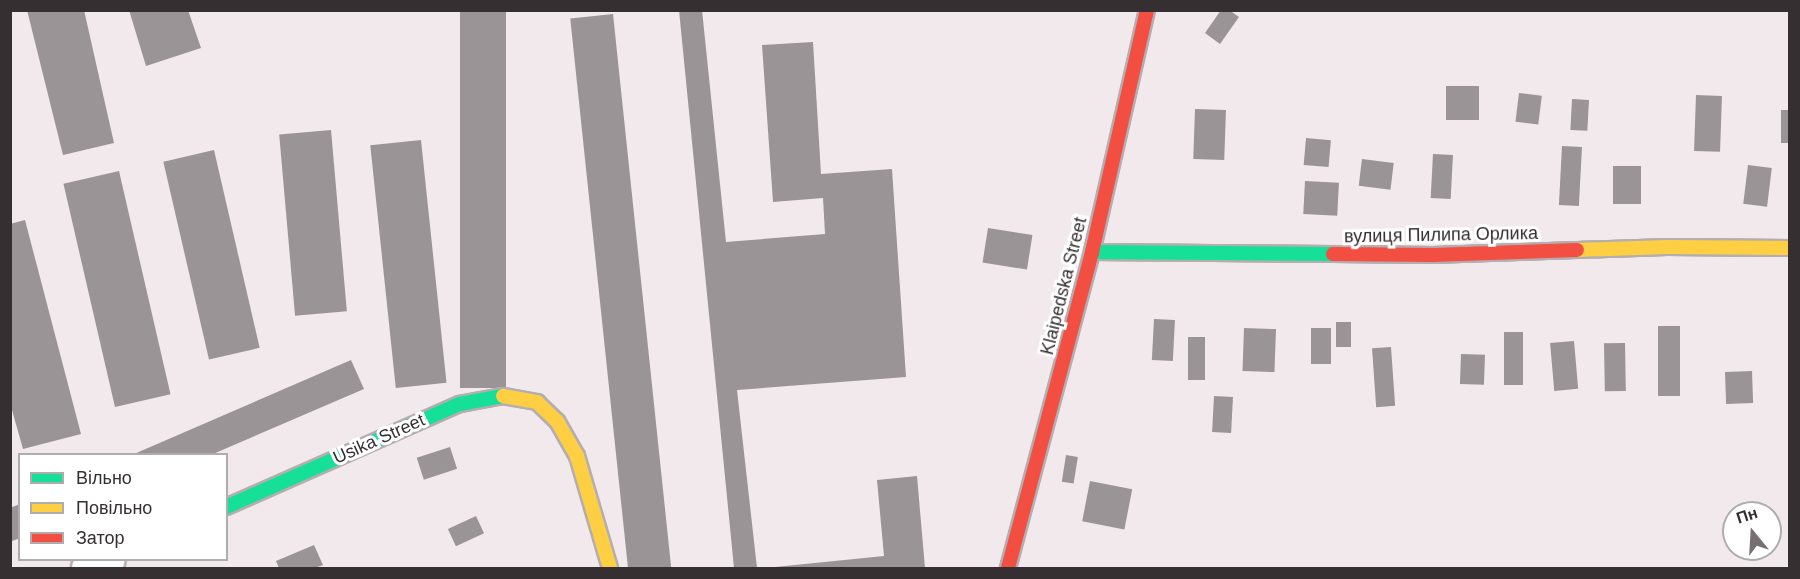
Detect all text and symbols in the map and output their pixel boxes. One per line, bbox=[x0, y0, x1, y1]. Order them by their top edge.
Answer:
street label: Klaipedska Street bbox=[1036, 215, 1092, 357]
street label: вулиця Пилипа Орлика bbox=[1344, 223, 1538, 247]
street label: Usika Street bbox=[330, 409, 428, 469]
legend bbox=[18, 453, 228, 561]
text: Вільно bbox=[76, 468, 132, 488]
text: Повільно bbox=[76, 498, 152, 518]
north arrow bbox=[1722, 501, 1782, 561]
text: Пн bbox=[1734, 504, 1760, 527]
text: Затор bbox=[76, 528, 125, 548]

